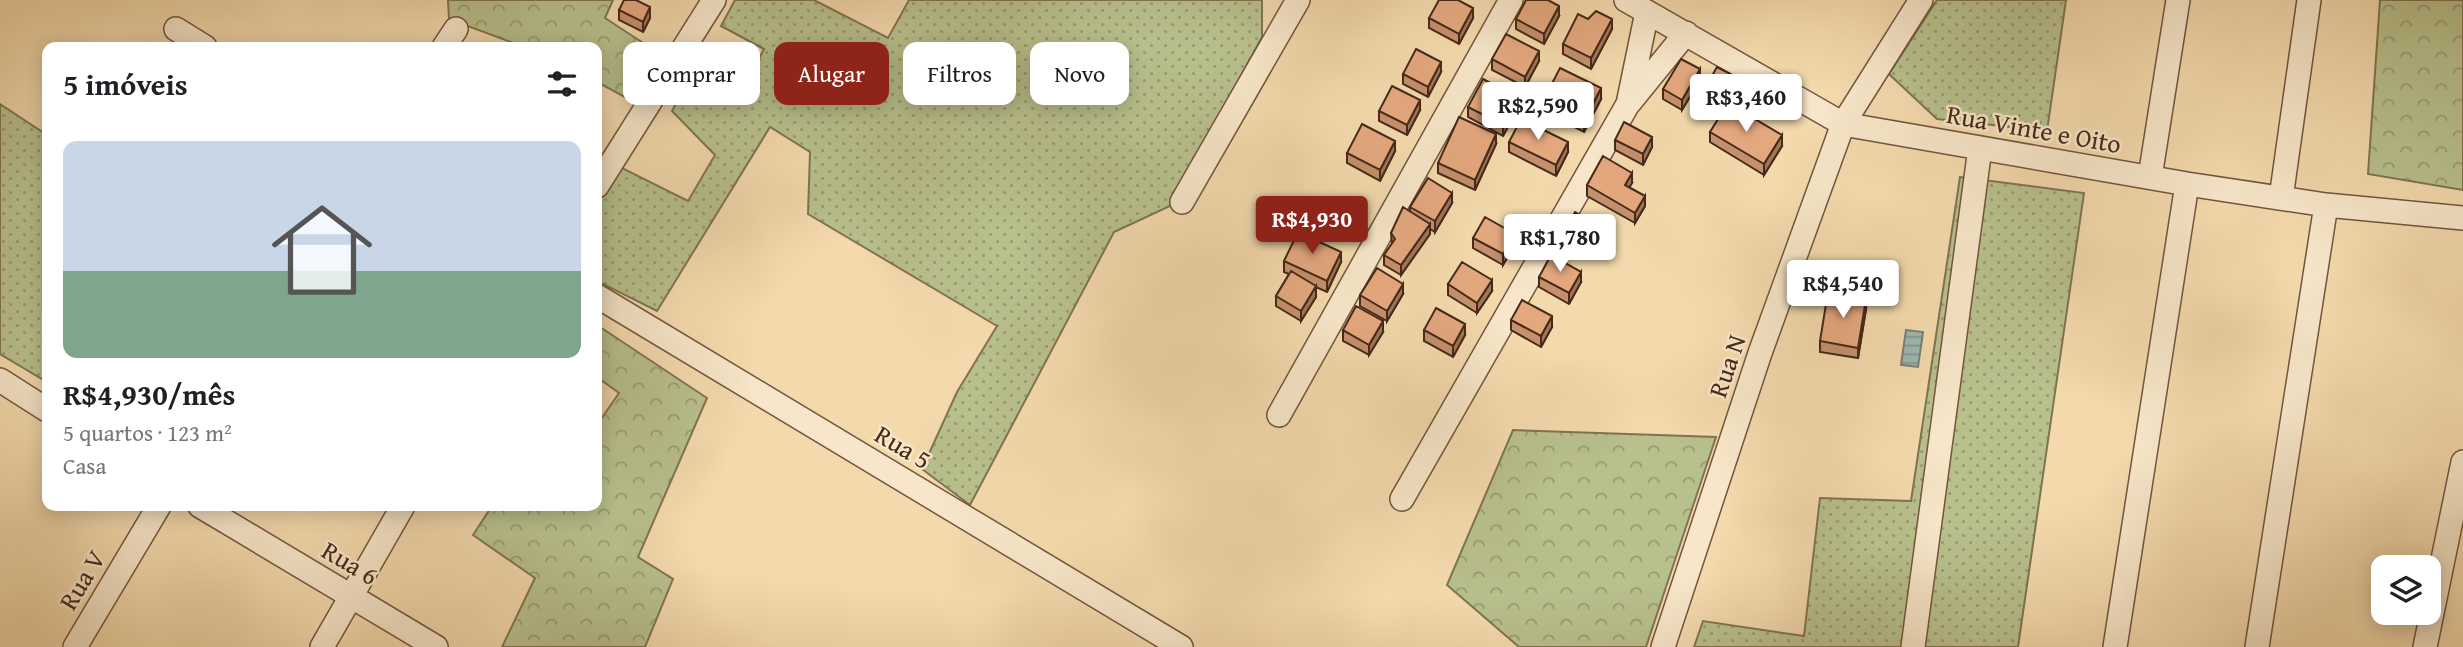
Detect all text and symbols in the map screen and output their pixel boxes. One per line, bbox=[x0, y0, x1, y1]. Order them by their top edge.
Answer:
chip: Comprar bbox=[623, 42, 760, 105]
chip: Alugar bbox=[774, 42, 889, 105]
chip: Filtros bbox=[903, 42, 1016, 105]
chip: Novo bbox=[1030, 42, 1129, 105]
text: 5 imóveis bbox=[63, 62, 188, 106]
icon: filters bbox=[543, 65, 581, 103]
pin: R$3,460 bbox=[1681, 74, 1811, 134]
text: R$3,460 bbox=[1706, 80, 1786, 113]
pin: R$2,590 bbox=[1473, 82, 1603, 142]
text: R$2,590 bbox=[1498, 88, 1578, 121]
street label: Rua Vinte e Oito bbox=[1944, 94, 2124, 163]
icon: home bbox=[259, 187, 385, 313]
pin: R$4,930 bbox=[1247, 196, 1377, 256]
text: R$4,930 bbox=[1272, 202, 1352, 235]
pin: R$1,780 bbox=[1495, 215, 1625, 274]
text: R$1,780 bbox=[1520, 220, 1600, 253]
pin: R$4,540 bbox=[1778, 260, 1908, 320]
text: R$4,540 bbox=[1803, 266, 1883, 299]
street label: Rua N bbox=[1698, 329, 1755, 402]
text: R$4,930/mês bbox=[63, 372, 235, 416]
street label: Rua 5 bbox=[868, 415, 939, 479]
text: 5 quartos · 123 m² bbox=[63, 416, 232, 449]
text: Casa bbox=[63, 449, 106, 482]
street label: Rua 6 bbox=[315, 531, 386, 595]
street label: Rua V bbox=[48, 542, 115, 617]
map controls bbox=[2371, 555, 2441, 625]
button: layers bbox=[2371, 555, 2441, 625]

